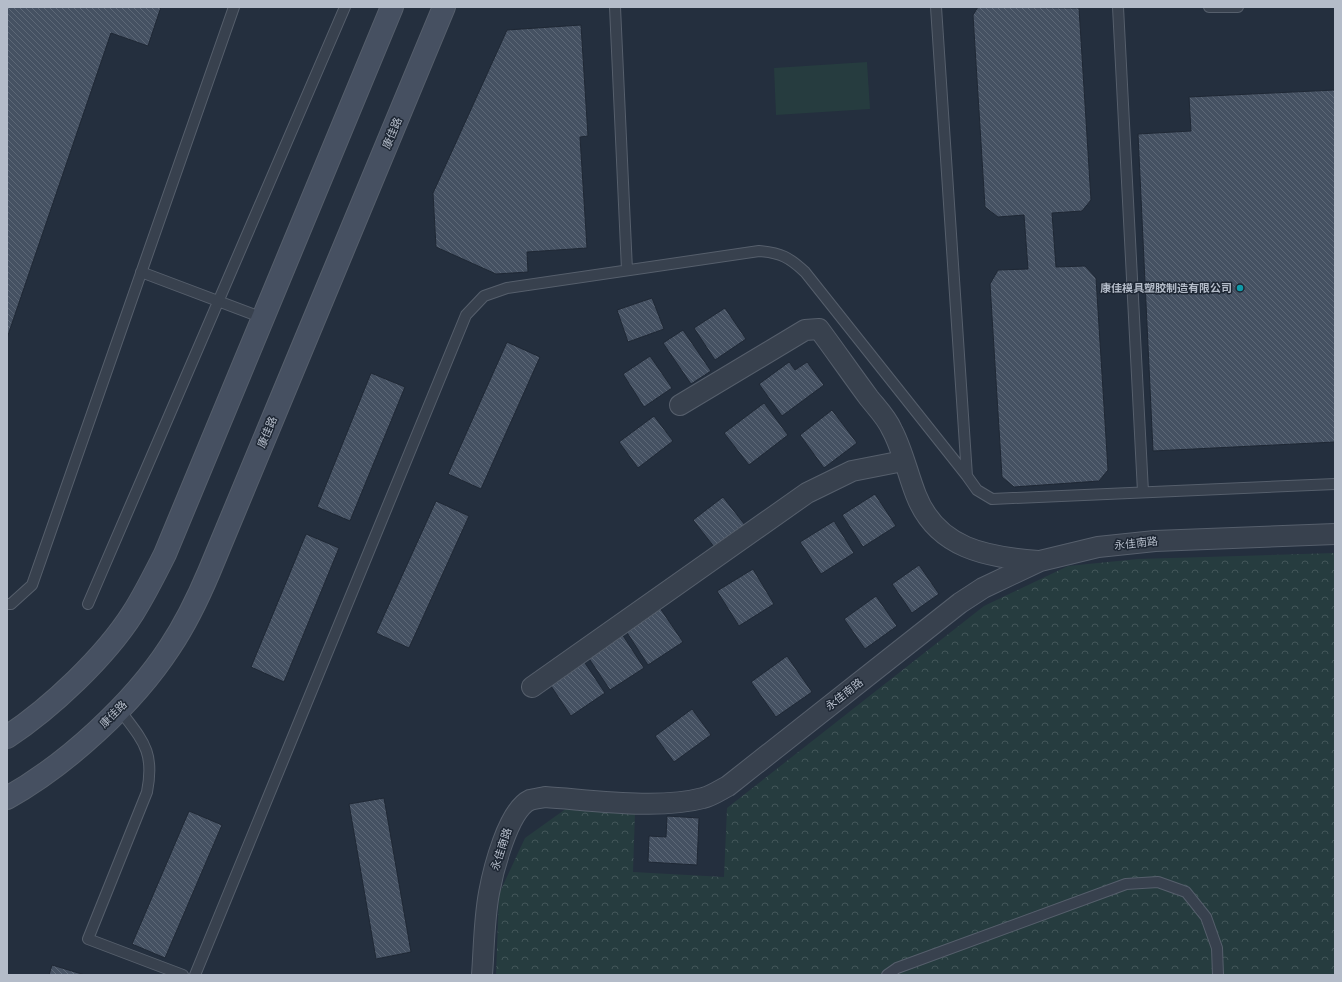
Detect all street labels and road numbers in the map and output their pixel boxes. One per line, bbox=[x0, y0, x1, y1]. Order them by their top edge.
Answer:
street label: 康佳路 bbox=[379, 115, 405, 151]
street label: 康佳路 bbox=[254, 414, 280, 450]
street label: 永佳南路 bbox=[1113, 534, 1159, 552]
street label: 永佳南路 bbox=[822, 675, 866, 713]
street label: 康佳路 bbox=[96, 697, 130, 731]
street label: 永佳南路 bbox=[488, 826, 514, 872]

